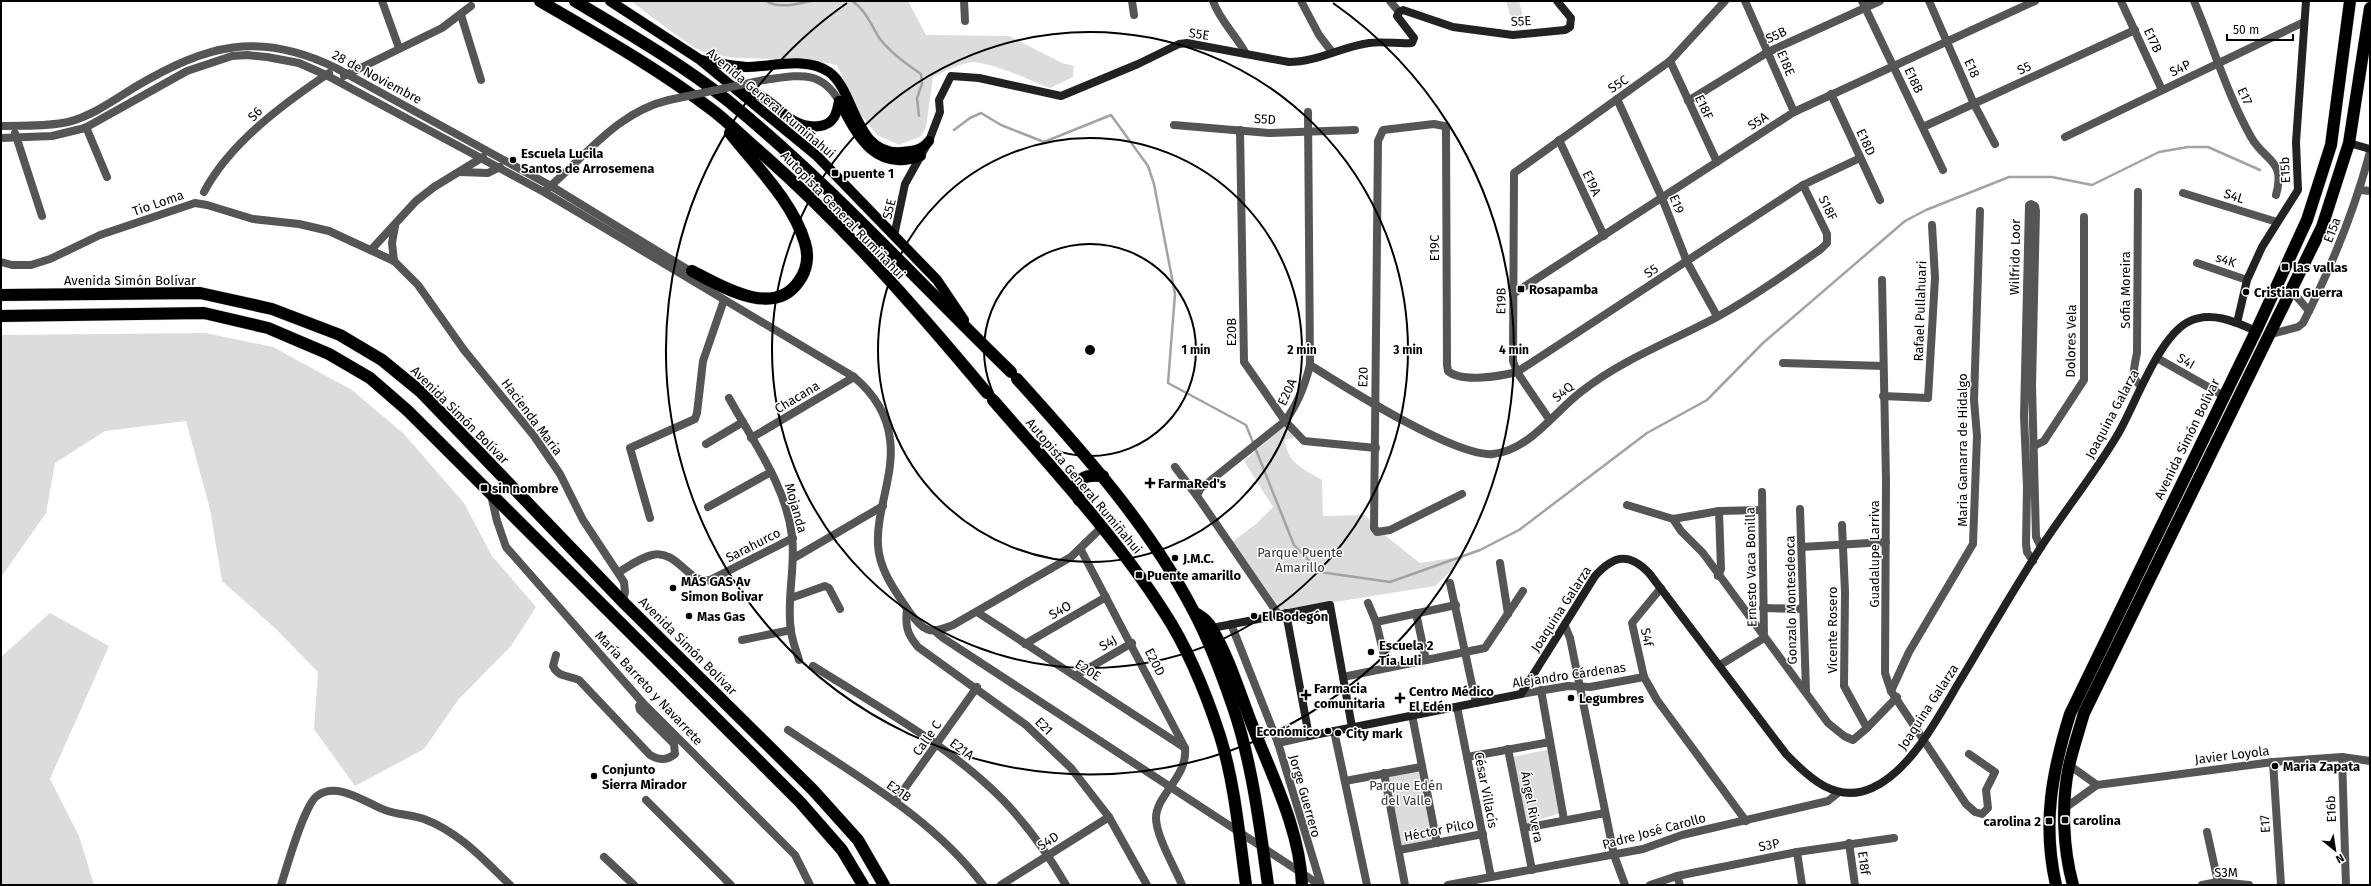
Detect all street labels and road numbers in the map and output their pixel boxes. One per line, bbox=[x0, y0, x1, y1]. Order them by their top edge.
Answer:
street label: S5E bbox=[1510, 13, 1532, 29]
street label: S5B bbox=[1763, 24, 1789, 46]
street label: S5E bbox=[1188, 25, 1210, 43]
street label: E17B bbox=[2141, 25, 2165, 55]
street label: Avenida General Rumiñahui bbox=[704, 45, 838, 161]
street label: 28 de Noviembre bbox=[330, 47, 424, 107]
street label: E18E bbox=[1774, 48, 1798, 78]
street label: E18 bbox=[1961, 56, 1983, 80]
street label: S4P bbox=[2167, 56, 2193, 79]
street label: S5 bbox=[2015, 58, 2033, 78]
street label: E18B bbox=[1901, 64, 1927, 96]
street label: S5C bbox=[1605, 72, 1631, 96]
street label: E17 bbox=[2234, 85, 2256, 108]
street label: E18F bbox=[1692, 92, 1717, 122]
street label: S6 bbox=[245, 104, 265, 124]
street label: S5A bbox=[1745, 109, 1771, 133]
street label: S5D bbox=[1254, 111, 1276, 127]
street label: E18D bbox=[1853, 126, 1879, 158]
street label: Autopista General Rumiñahui bbox=[778, 148, 908, 282]
street label: E15b bbox=[2277, 156, 2293, 184]
street label: E19A bbox=[1580, 168, 1605, 199]
street label: S4L bbox=[2222, 186, 2246, 206]
street label: Tio Loma bbox=[130, 187, 186, 219]
street label: E19 bbox=[1666, 192, 1688, 216]
street label: S18F bbox=[1816, 193, 1841, 223]
street label: S5E bbox=[879, 197, 899, 221]
street label: E15a bbox=[2320, 215, 2344, 245]
street label: Wilfrido Loor bbox=[2007, 219, 2023, 295]
street label: E19C bbox=[1427, 234, 1442, 261]
street label: s4K bbox=[2214, 250, 2239, 271]
street label: Sofia Moreira bbox=[2118, 251, 2133, 329]
street label: Rafael Pullahuari bbox=[1911, 260, 1929, 362]
street label: S5 bbox=[1641, 261, 1661, 281]
street label: Avenida Simón Bolívar bbox=[64, 273, 196, 288]
street label: E19B bbox=[1493, 287, 1509, 315]
street label: Dolores Vela bbox=[2063, 304, 2079, 378]
street label: E20B bbox=[1224, 318, 1239, 346]
street label: S4I bbox=[2175, 350, 2197, 372]
street label: Avenida Simón Bolívar bbox=[408, 363, 512, 467]
street label: E20 bbox=[1355, 367, 1371, 387]
street label: Joaquina Galarza bbox=[2082, 367, 2142, 461]
street label: Maria Gamarra de Hidalgo bbox=[1955, 373, 1970, 527]
street label: Hacienda Maria bbox=[498, 376, 566, 458]
street label: E20A bbox=[1274, 376, 1300, 408]
street label: Avenida Simón Bolívar bbox=[2151, 376, 2223, 502]
street label: Chacana bbox=[772, 378, 822, 416]
street label: S4Q bbox=[1549, 379, 1577, 405]
street label: Autopista General Rumiñahui bbox=[1023, 415, 1145, 557]
street label: Mojanda bbox=[782, 481, 810, 535]
street label: Guadalupe Larriva bbox=[1867, 500, 1882, 608]
street label: Ernesto Vaca Bonilla bbox=[1742, 507, 1760, 627]
street label: Sarahurco bbox=[723, 525, 783, 565]
street label: Gonzalo Montesdeoca bbox=[1782, 535, 1800, 665]
street label: Joaquina Galarza bbox=[1528, 563, 1594, 655]
street label: Vicente Rosero bbox=[1825, 586, 1840, 674]
street label: Avenida Simón Bolívar bbox=[636, 594, 740, 698]
street label: S4O bbox=[1046, 598, 1074, 622]
street label: S4f bbox=[1638, 626, 1657, 649]
street label: María Barreto y Navarrete bbox=[592, 628, 706, 748]
street label: S4J bbox=[1096, 632, 1120, 654]
street label: E20D bbox=[1142, 646, 1168, 678]
street label: E20E bbox=[1072, 656, 1104, 684]
street label: Alejandro Cárdenas bbox=[1511, 660, 1627, 690]
street label: Joaquina Galarza bbox=[1895, 661, 1961, 753]
street label: E21 bbox=[1032, 714, 1056, 738]
street label: Calle C bbox=[910, 717, 945, 758]
street label: E21A bbox=[947, 735, 977, 763]
street label: Javier Loyola bbox=[2194, 743, 2270, 767]
street label: César Villacís bbox=[1471, 751, 1501, 829]
street label: Jorge Guerrero bbox=[1286, 753, 1324, 839]
street label: Ángel Rivera bbox=[1518, 770, 1546, 844]
street label: E21B bbox=[884, 777, 914, 805]
street label: E16b bbox=[2323, 795, 2339, 823]
street label: Padre José Carollo bbox=[1601, 810, 1707, 852]
street label: E17 bbox=[2257, 814, 2273, 834]
street label: Héctor Pilco bbox=[1403, 816, 1475, 844]
street label: S4D bbox=[1035, 829, 1061, 853]
street label: S3P bbox=[1757, 835, 1781, 855]
street label: E18f bbox=[1855, 850, 1873, 877]
street label: S3M bbox=[2214, 865, 2238, 880]

